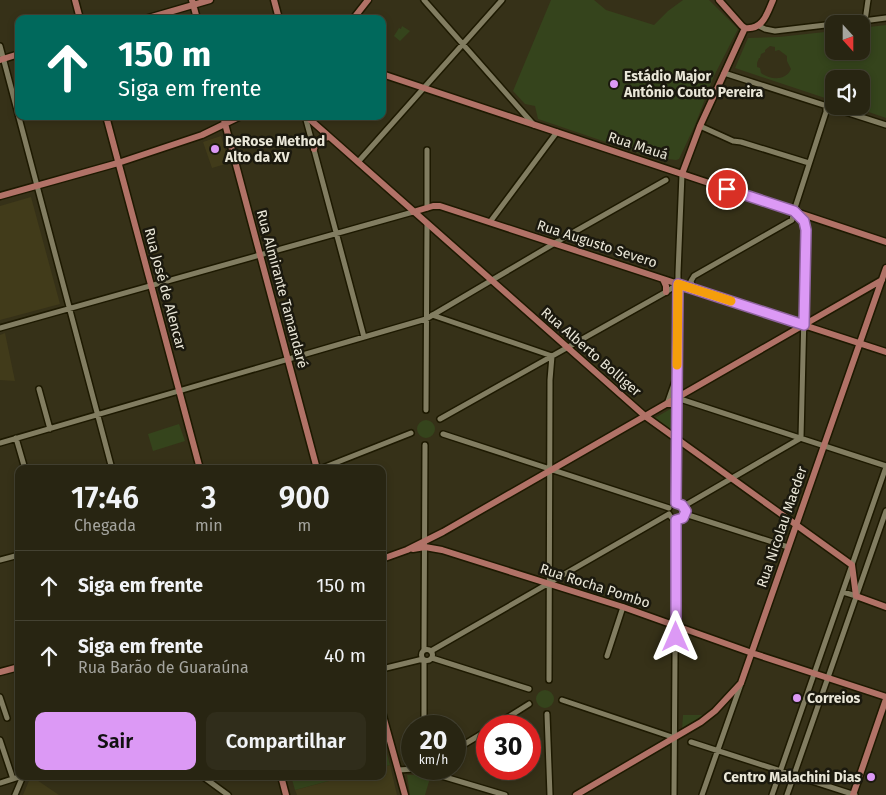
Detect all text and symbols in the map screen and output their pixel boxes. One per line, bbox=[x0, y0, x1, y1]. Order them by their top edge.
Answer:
north arrow bbox=[825, 15, 870, 60]
map controls bbox=[825, 15, 870, 115]
text: 150 m bbox=[118, 33, 211, 75]
icon: ahead bbox=[35, 35, 100, 100]
place label: Estádio Major Antônio Couto Pereira bbox=[623, 68, 763, 101]
button: sound bbox=[825, 70, 870, 115]
text: Siga em frente bbox=[118, 75, 261, 102]
marker: Estádio Major Antônio Couto Pereira bbox=[608, 78, 620, 90]
street label: Rua Mauá bbox=[606, 128, 670, 164]
place label: DeRose Method Alto da XV bbox=[224, 133, 325, 166]
marker: DeRose Method Alto da XV bbox=[209, 143, 221, 155]
pin bbox=[706, 168, 748, 210]
icon: arrive bbox=[713, 175, 741, 203]
street label: Rua Almirante Tamandaré bbox=[253, 208, 311, 370]
street label: Rua Augusto Severo bbox=[535, 217, 659, 271]
street label: Rua José de Alencar bbox=[141, 226, 190, 352]
street label: Rua Alberto Bolliger bbox=[537, 304, 645, 400]
street label: Rua Nicolau Maeder bbox=[753, 464, 811, 590]
text: 17:46 bbox=[71, 480, 139, 516]
text: 3 bbox=[201, 480, 217, 516]
text: 900 bbox=[279, 480, 330, 516]
text: Chegada bbox=[74, 516, 136, 535]
text: min bbox=[195, 516, 223, 535]
text: m bbox=[297, 516, 311, 535]
street label: Rua Rocha Pombo bbox=[538, 560, 652, 612]
icon: ahead bbox=[35, 572, 63, 600]
text: Siga em frente bbox=[78, 574, 203, 597]
text: 150 m bbox=[316, 574, 366, 597]
position arrow bbox=[649, 610, 701, 662]
text: Siga em frente bbox=[78, 635, 203, 658]
icon: ahead bbox=[35, 642, 63, 670]
text: 40 m bbox=[324, 644, 366, 667]
text: Rua Barão de Guaraúna bbox=[78, 658, 249, 677]
place label: Correios bbox=[807, 690, 861, 707]
marker: Correios bbox=[791, 692, 803, 704]
button: Sair bbox=[35, 712, 196, 770]
button: Compartilhar bbox=[206, 712, 366, 770]
speed limit sign: 30 bbox=[476, 715, 541, 780]
text: 20 bbox=[420, 726, 447, 756]
text: km/h bbox=[419, 753, 448, 767]
place label: Centro Malachini Dias bbox=[724, 769, 861, 786]
marker: Centro Malachini Dias bbox=[865, 771, 877, 783]

